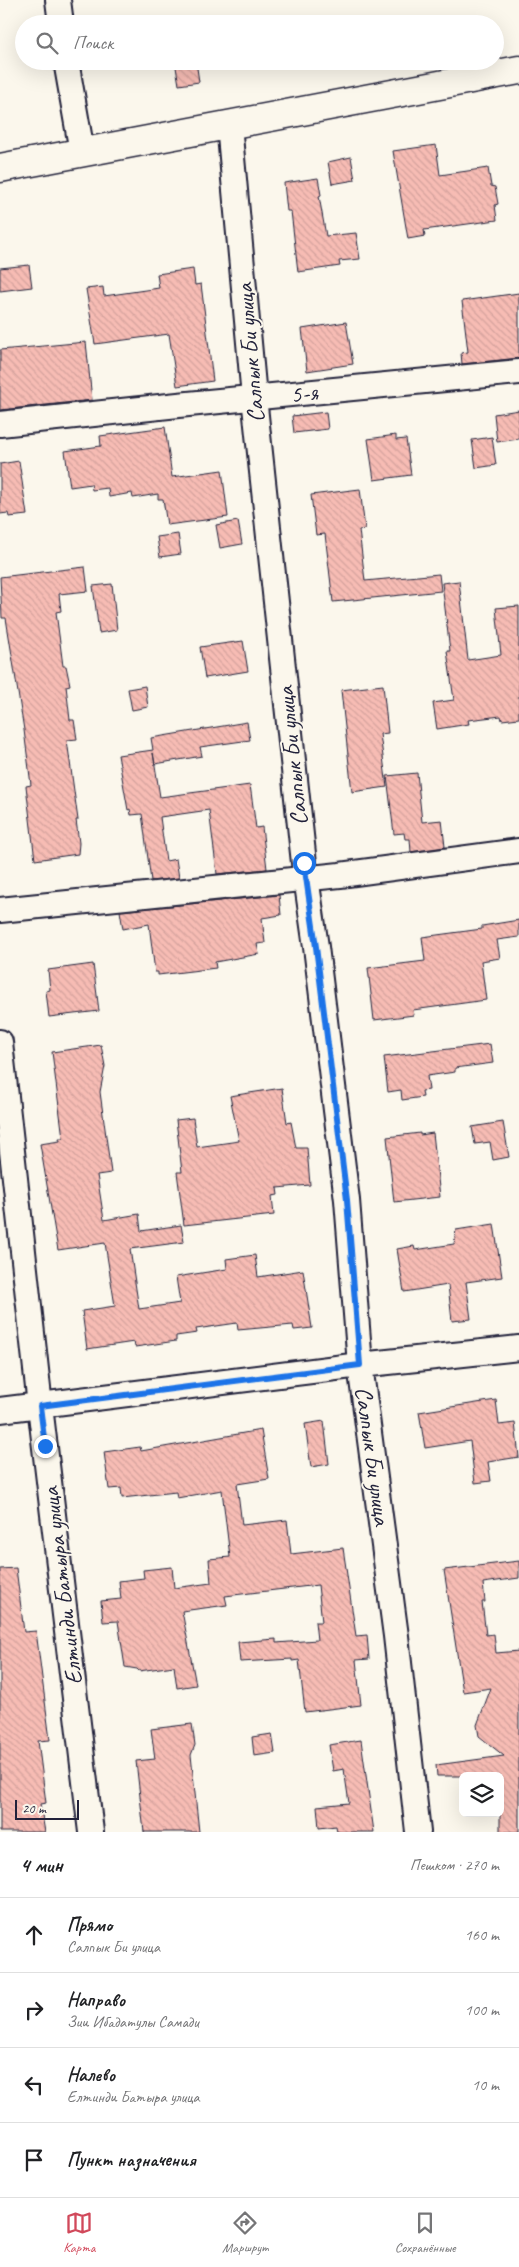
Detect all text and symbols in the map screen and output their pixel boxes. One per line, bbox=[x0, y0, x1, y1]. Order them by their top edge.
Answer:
search box bbox=[15, 15, 504, 70]
icon: search bbox=[33, 29, 61, 57]
text: Поиск bbox=[73, 31, 113, 55]
street label: Салпык Би улица bbox=[229, 281, 271, 424]
street label: 5-я bbox=[289, 377, 320, 409]
street label: Салпык Би улица bbox=[270, 684, 314, 827]
route start bbox=[293, 852, 316, 875]
street label: Салпык Би улица bbox=[348, 1385, 398, 1529]
route end bbox=[34, 1435, 57, 1458]
street label: Елтинди Батыра улица bbox=[35, 1484, 89, 1687]
map controls bbox=[459, 1772, 504, 1817]
button: layers bbox=[459, 1772, 504, 1817]
scale bar bbox=[15, 1797, 79, 1820]
text: 20 m bbox=[22, 1800, 46, 1817]
text: 4 мин bbox=[20, 1852, 63, 1878]
text: Пешком · 270 m bbox=[410, 1855, 499, 1875]
text: Прямо bbox=[67, 1913, 112, 1937]
icon: ahead bbox=[20, 1921, 48, 1949]
text: 160 m bbox=[465, 1925, 499, 1945]
text: Салпык Би улица bbox=[67, 1937, 160, 1957]
text: Направо bbox=[67, 1988, 125, 2012]
icon: right bbox=[20, 1996, 48, 2024]
text: 100 m bbox=[465, 2000, 499, 2020]
text: Зии Ибадатулы Самади bbox=[67, 2012, 199, 2032]
text: Налево bbox=[67, 2063, 115, 2087]
icon: left bbox=[20, 2071, 48, 2099]
text: 10 m bbox=[472, 2075, 499, 2095]
text: Елтинди Батыра улица bbox=[67, 2087, 200, 2107]
icon: arrive bbox=[20, 2146, 48, 2174]
text: Пункт назначения bbox=[67, 2148, 196, 2172]
tab: Карта bbox=[63, 2209, 95, 2256]
tab: Маршрут bbox=[222, 2209, 268, 2256]
tab: Сохранённые bbox=[395, 2209, 456, 2256]

